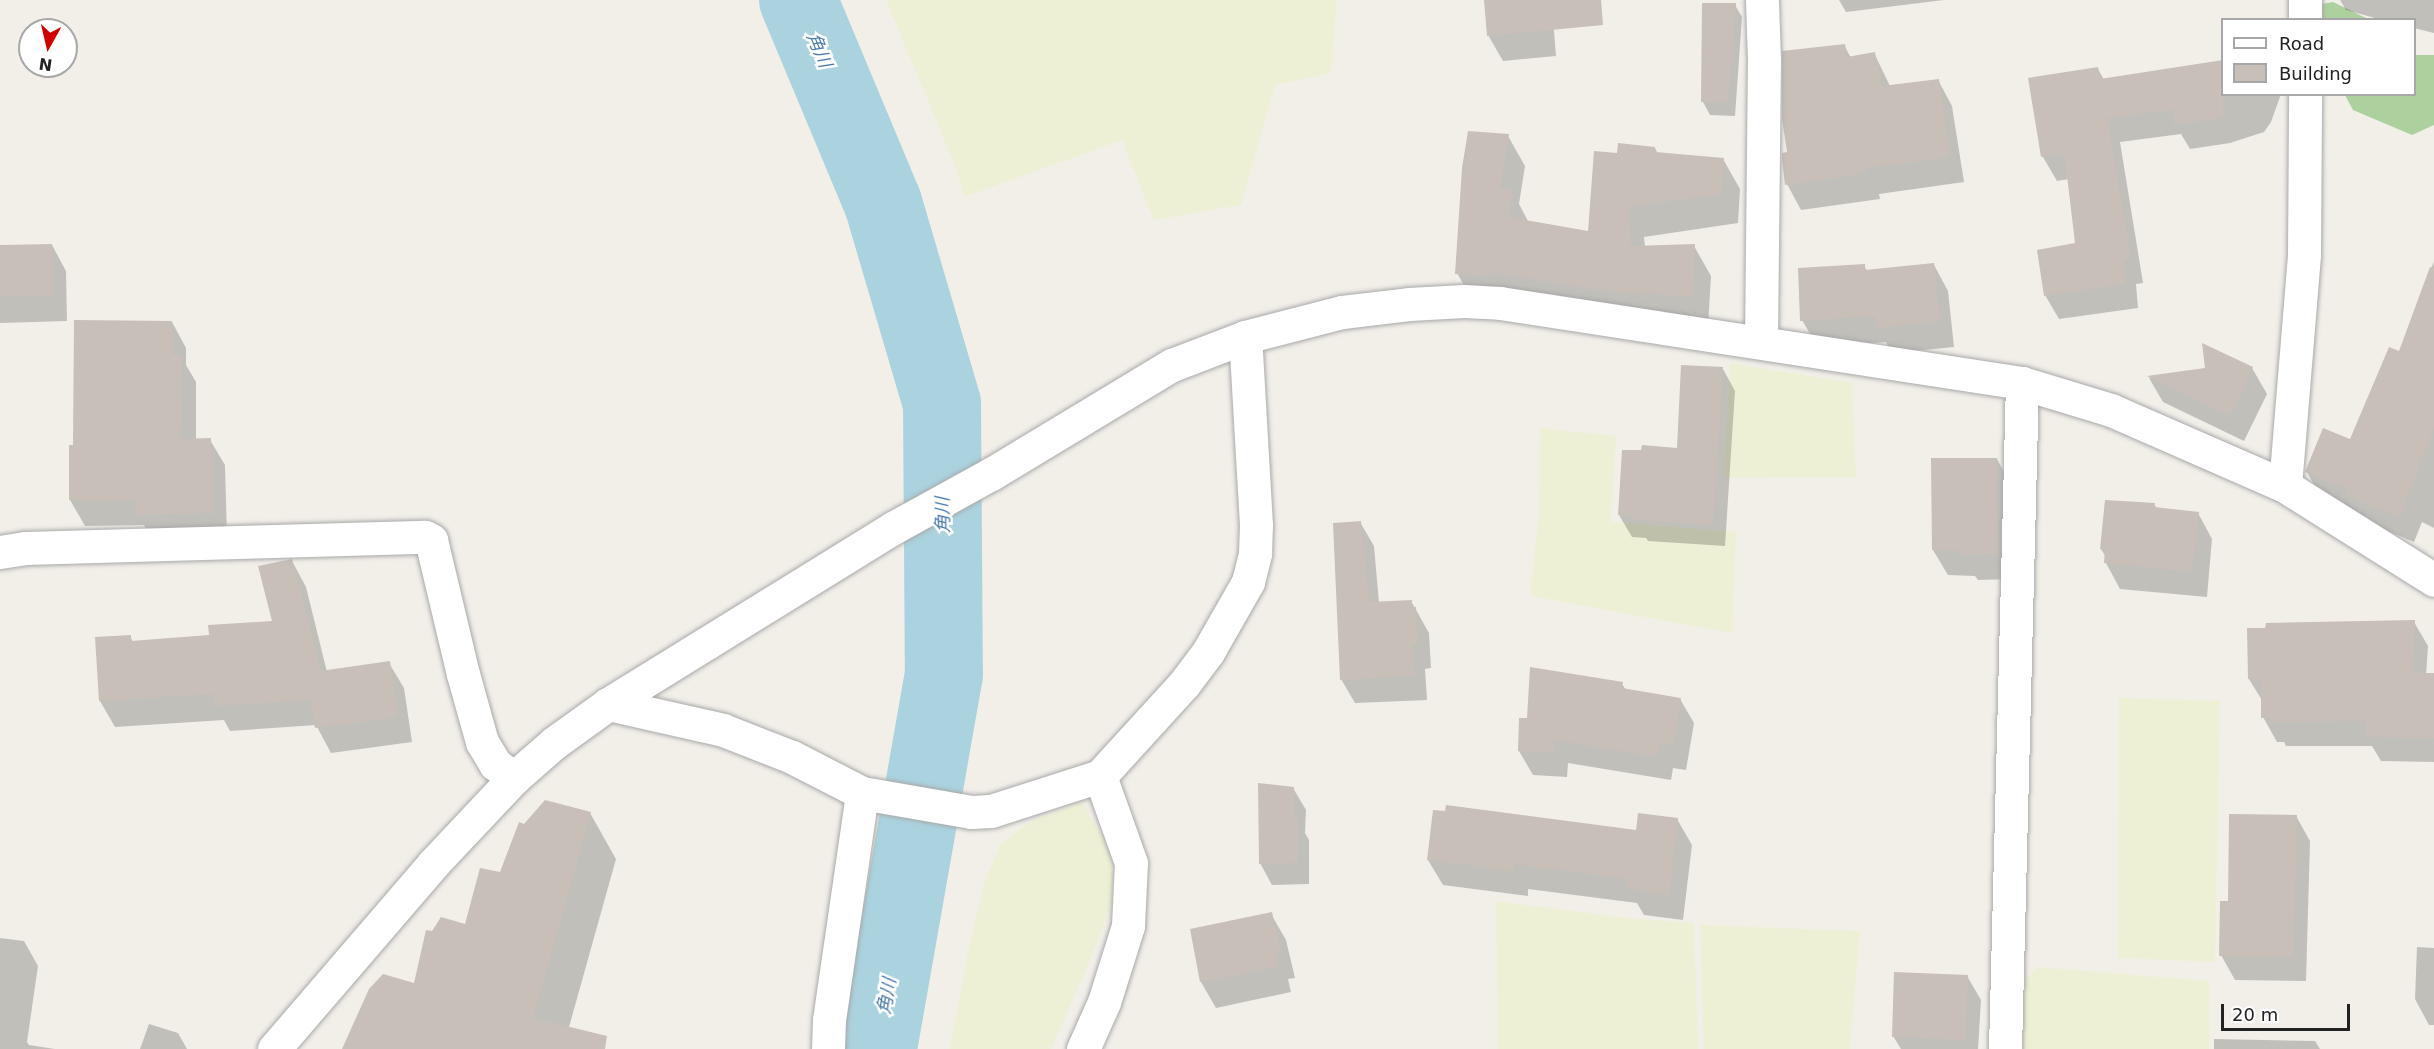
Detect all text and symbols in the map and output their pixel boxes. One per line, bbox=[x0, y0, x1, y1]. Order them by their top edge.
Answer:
north arrow bbox=[18, 18, 78, 78]
legend bbox=[2221, 18, 2416, 96]
water label: 角川 bbox=[802, 29, 836, 71]
text: Road bbox=[2279, 33, 2324, 54]
text: N bbox=[38, 54, 54, 75]
text: Building bbox=[2279, 63, 2352, 84]
water label: 角川 bbox=[932, 497, 954, 533]
water label: 角川 bbox=[873, 976, 901, 1016]
scale bar bbox=[2224, 992, 2353, 1030]
text: 20 m bbox=[2232, 1004, 2278, 1025]

